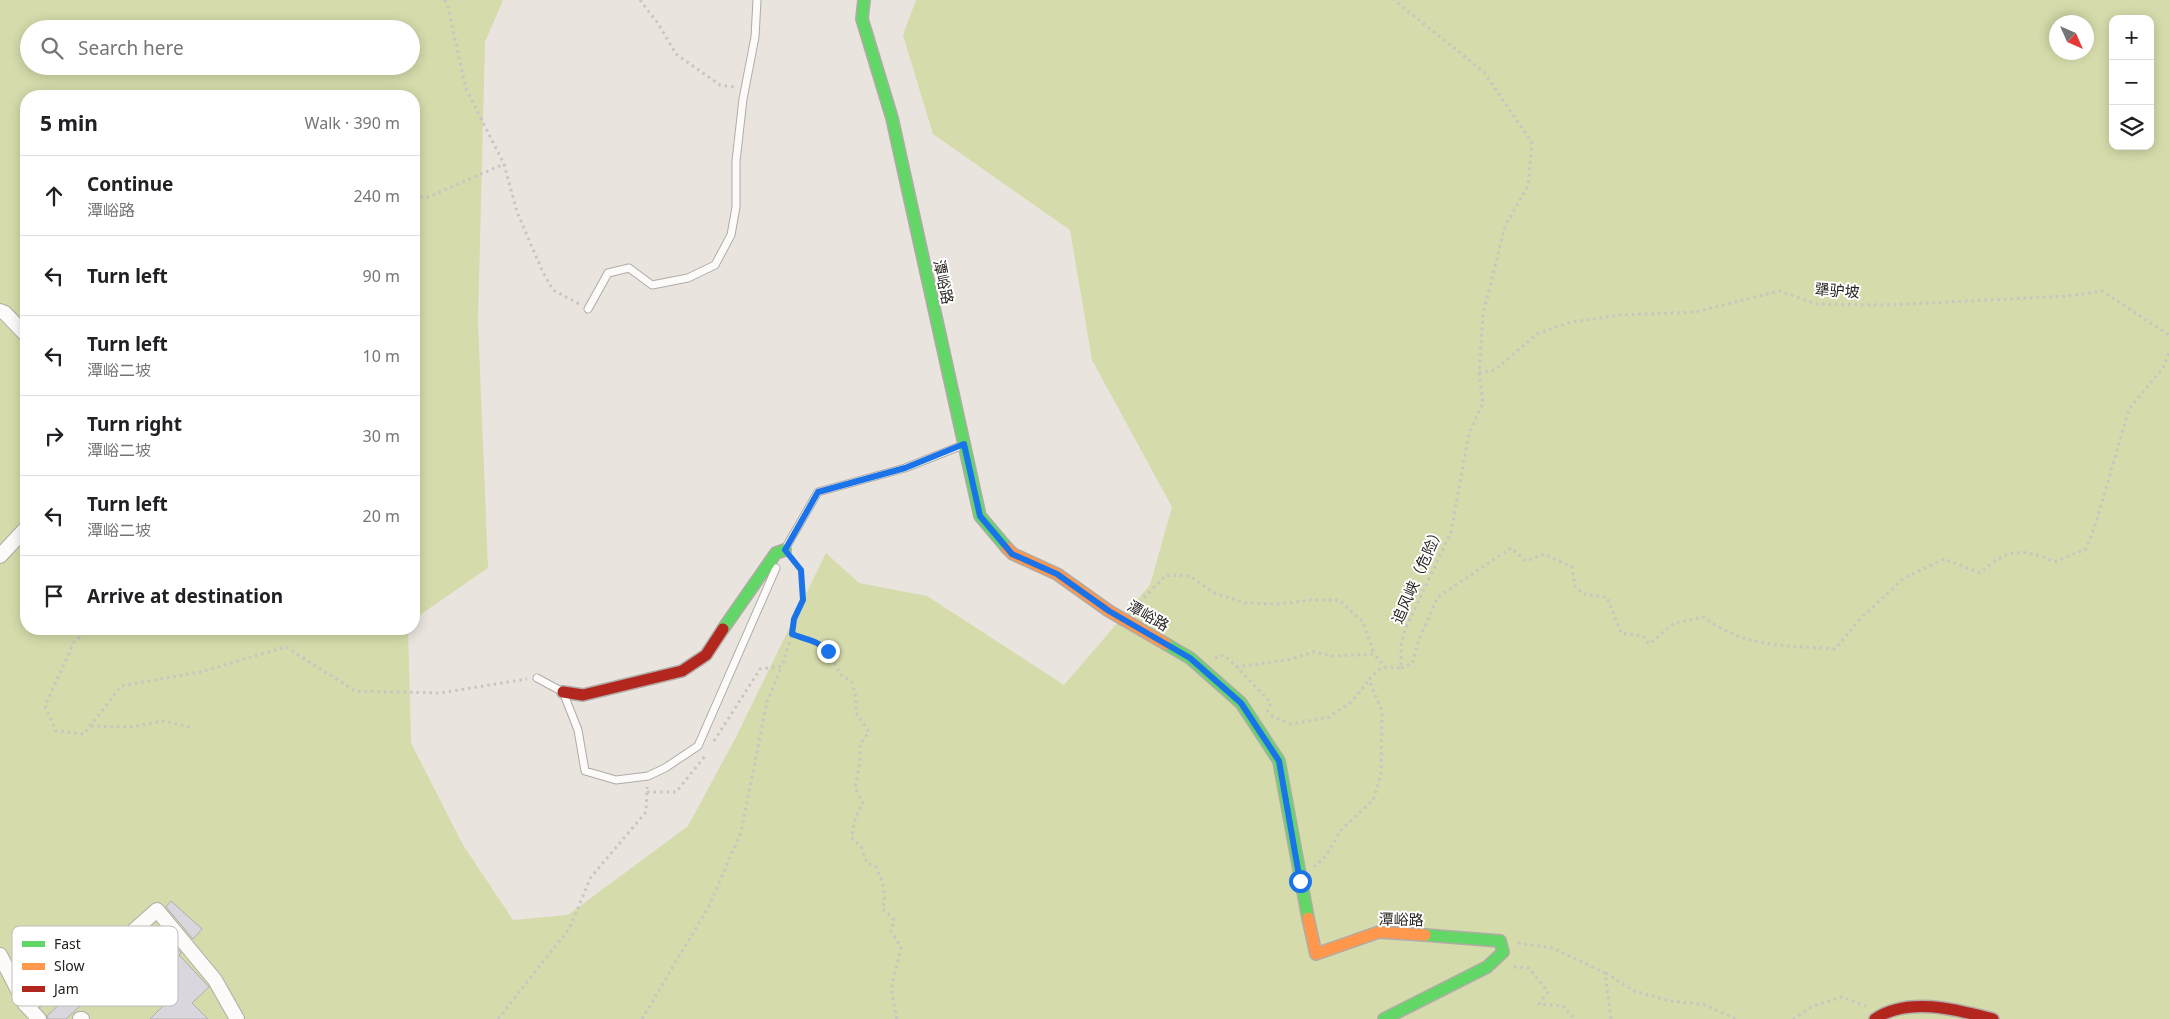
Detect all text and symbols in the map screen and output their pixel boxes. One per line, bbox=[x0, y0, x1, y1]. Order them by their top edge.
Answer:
north arrow bbox=[2049, 15, 2094, 60]
map controls bbox=[2109, 15, 2154, 150]
button: + bbox=[2109, 15, 2154, 60]
search box bbox=[20, 20, 420, 75]
icon: search bbox=[38, 34, 66, 62]
text: Search here bbox=[78, 35, 184, 61]
button: − bbox=[2109, 60, 2154, 105]
button: layers bbox=[2109, 105, 2154, 150]
text: 5 min bbox=[40, 109, 98, 137]
text: Walk · 390 m bbox=[305, 112, 400, 134]
text: Continue bbox=[87, 171, 173, 197]
icon: ahead bbox=[40, 182, 68, 210]
text: 240 m bbox=[353, 185, 400, 207]
text: 潭峪路 bbox=[87, 199, 135, 221]
street label: 潭峪路 bbox=[930, 258, 958, 306]
icon: left bbox=[40, 262, 68, 290]
text: Turn left bbox=[87, 263, 168, 289]
text: 90 m bbox=[363, 265, 400, 287]
street label: 犟驴坡 bbox=[1814, 278, 1860, 302]
text: Turn left bbox=[87, 331, 168, 357]
icon: left bbox=[40, 342, 68, 370]
text: 10 m bbox=[363, 345, 400, 367]
text: 潭峪二坡 bbox=[87, 359, 151, 381]
text: Turn right bbox=[87, 411, 182, 437]
icon: right bbox=[40, 422, 68, 450]
text: 30 m bbox=[363, 425, 400, 447]
text: 潭峪二坡 bbox=[87, 439, 151, 461]
text: Turn left bbox=[87, 491, 168, 517]
icon: left bbox=[40, 502, 68, 530]
text: 20 m bbox=[363, 505, 400, 527]
text: 潭峪二坡 bbox=[87, 519, 151, 541]
street label: 追风峡（危险） bbox=[1387, 523, 1448, 627]
icon: arrive bbox=[40, 582, 68, 610]
text: Arrive at destination bbox=[87, 583, 283, 609]
street label: 潭峪路 bbox=[1124, 595, 1173, 635]
route end bbox=[817, 640, 840, 663]
route start bbox=[1289, 870, 1312, 893]
street label: 潭峪路 bbox=[1378, 909, 1424, 929]
legend bbox=[12, 926, 178, 1006]
text: Fast bbox=[54, 934, 81, 953]
text: Slow bbox=[54, 956, 85, 975]
text: Jam bbox=[52, 979, 79, 998]

